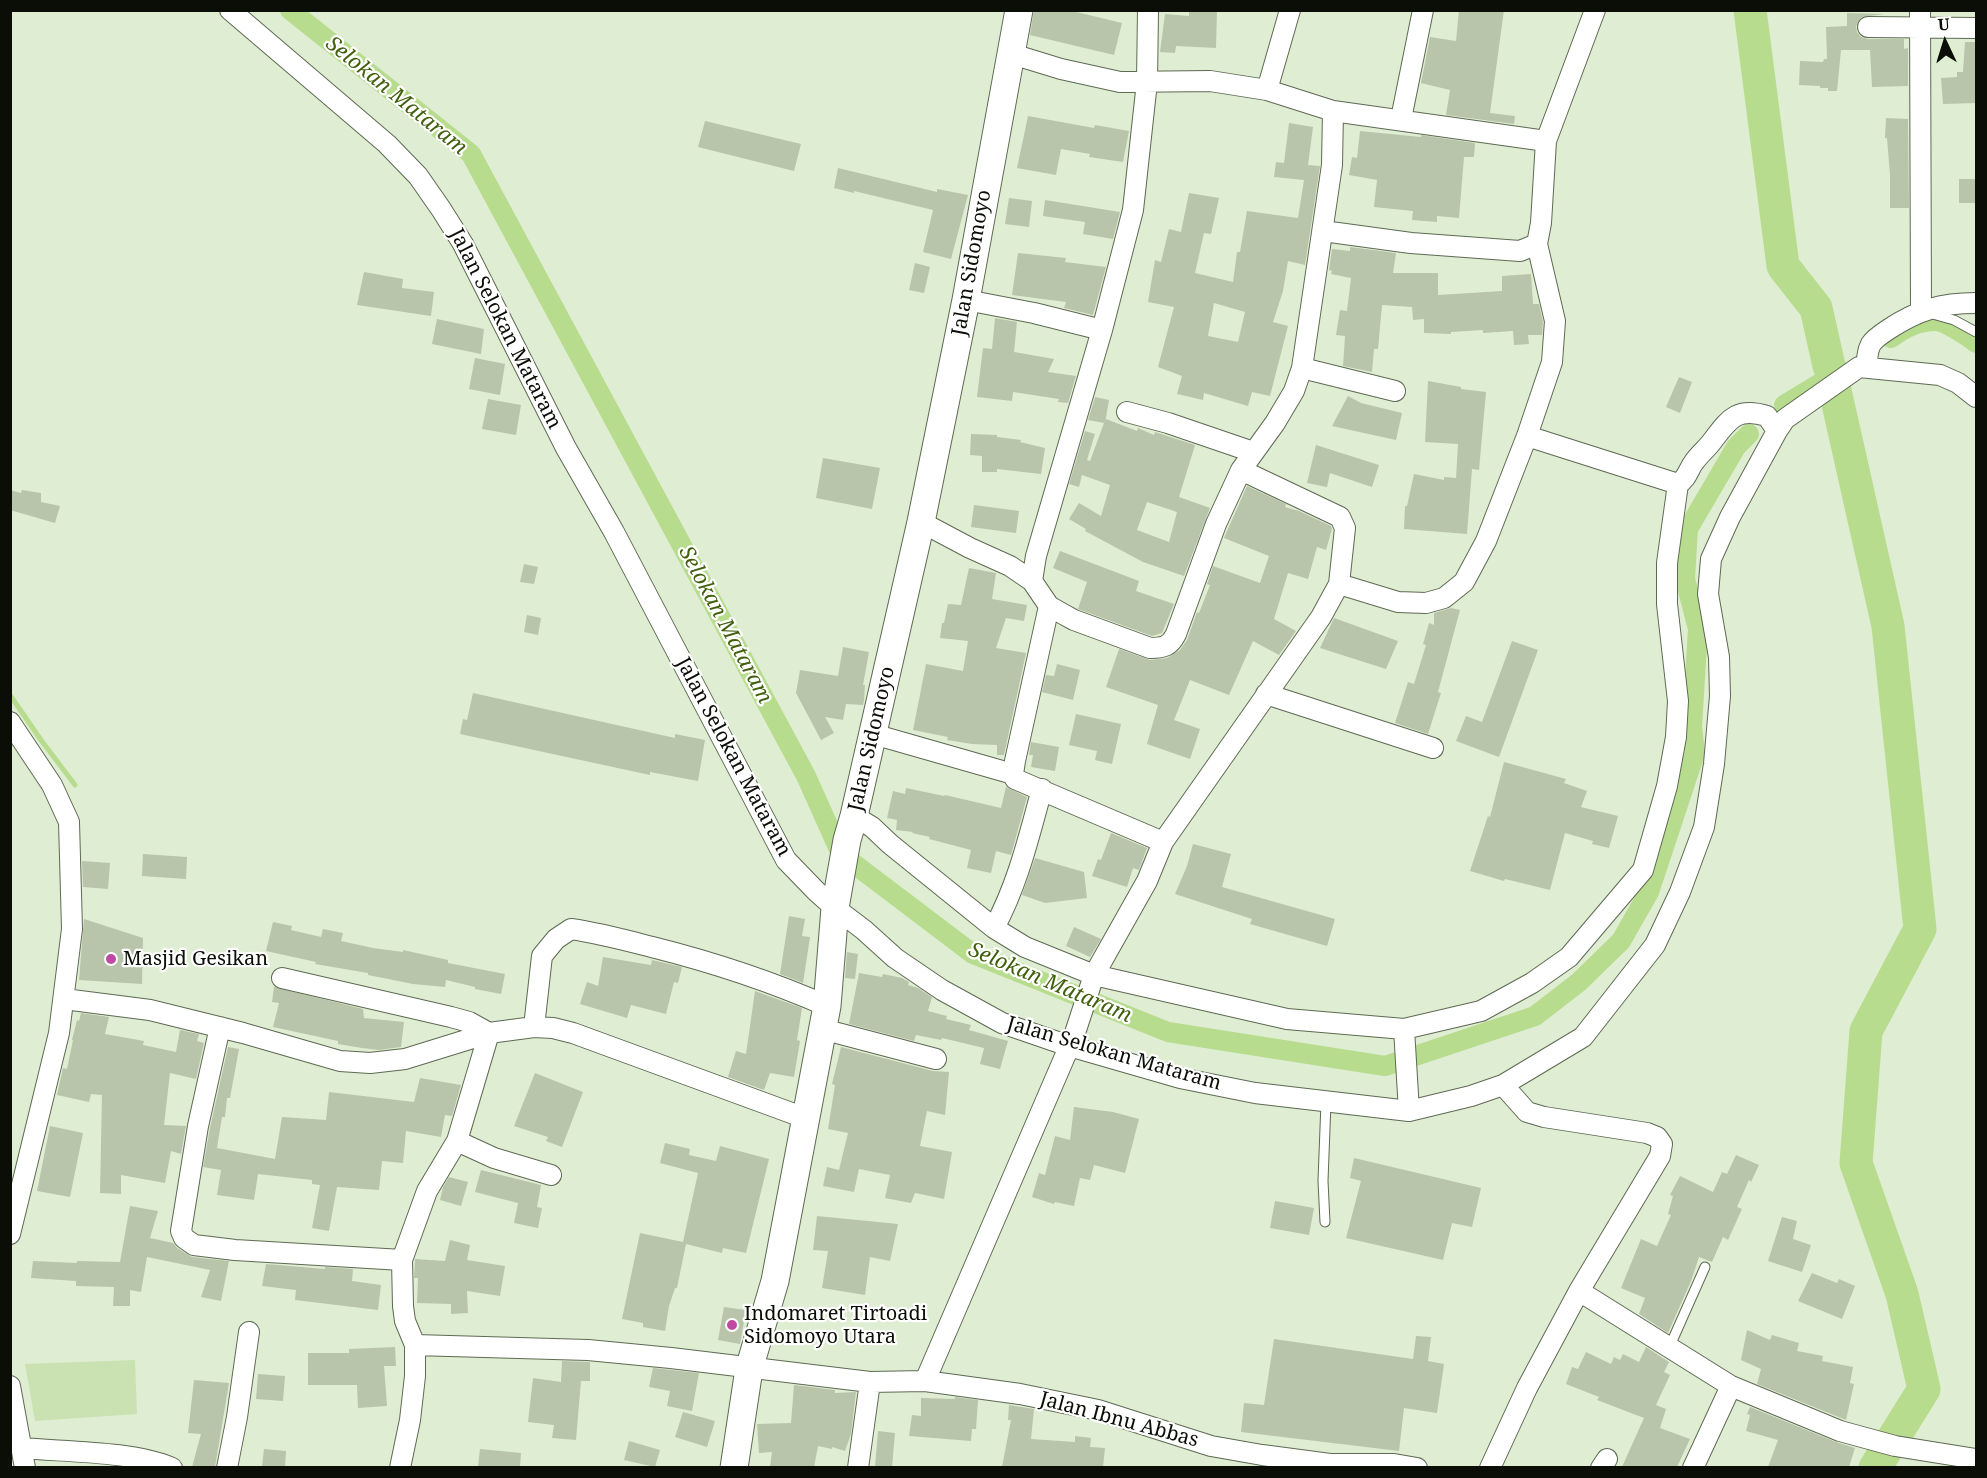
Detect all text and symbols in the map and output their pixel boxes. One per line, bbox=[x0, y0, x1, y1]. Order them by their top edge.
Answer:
north arrow bbox=[1915, 12, 1975, 72]
text: U bbox=[1937, 13, 1950, 35]
water label: Selokan Mataram bbox=[320, 31, 472, 161]
street label: Jalan Sidomoyo bbox=[947, 188, 997, 338]
street label: Jalan Selokan Mataram bbox=[444, 225, 566, 433]
water label: Selokan Mataram bbox=[673, 542, 777, 708]
street label: Jalan Selokan Mataram bbox=[670, 653, 796, 861]
street label: Jalan Sidomoyo bbox=[844, 664, 900, 814]
water label: Selokan Mataram bbox=[965, 937, 1135, 1029]
place label: Masjid Gesikan bbox=[123, 947, 268, 971]
marker: Masjid Gesikan bbox=[104, 952, 118, 966]
street label: Jalan Selokan Mataram bbox=[1004, 1012, 1224, 1096]
place label: Indomaret Tirtoadi Sidomoyo Utara bbox=[744, 1302, 927, 1349]
marker: Indomaret Tirtoadi Sidomoyo Utara bbox=[725, 1318, 739, 1332]
street label: Jalan Ibnu Abbas bbox=[1037, 1387, 1201, 1453]

